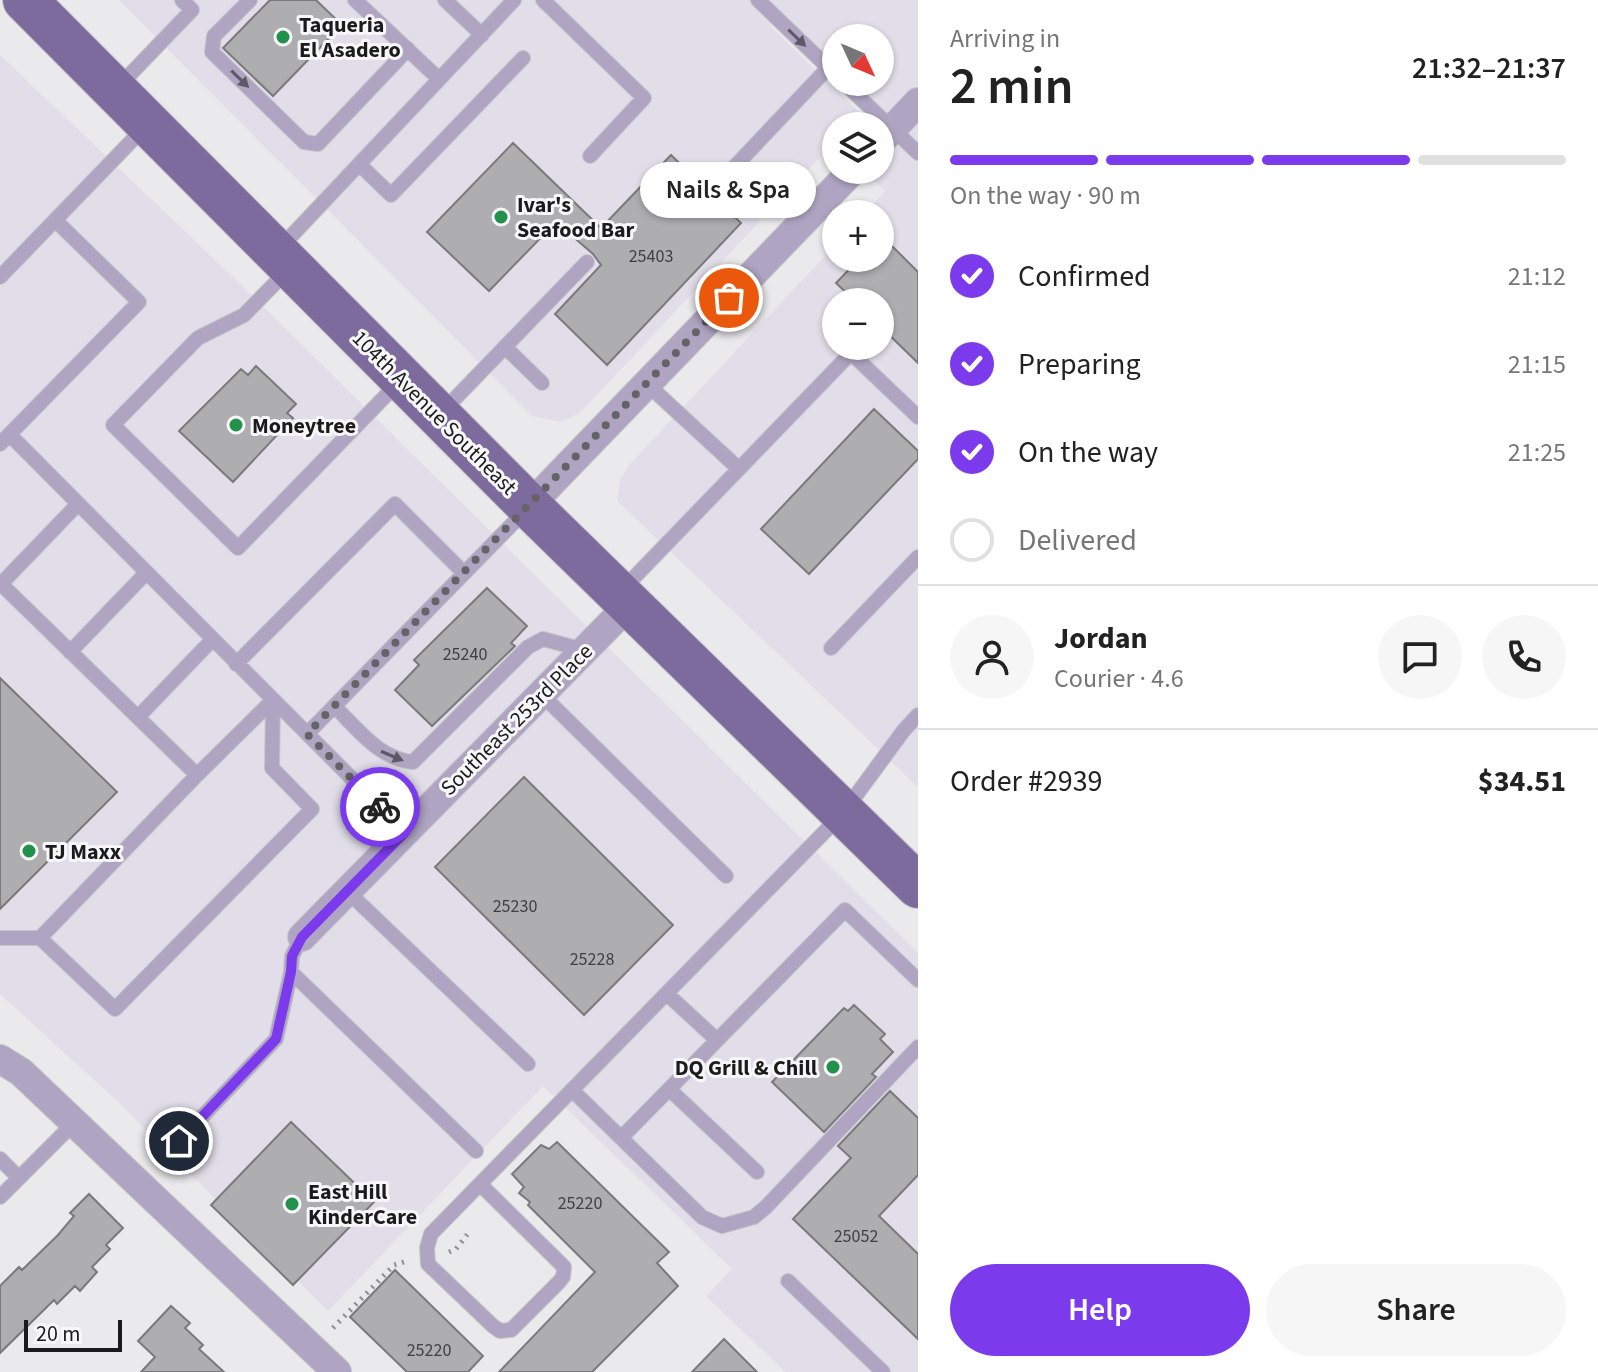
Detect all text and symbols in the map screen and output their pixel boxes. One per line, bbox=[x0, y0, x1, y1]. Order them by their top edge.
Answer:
place label: Taqueria El Asadero bbox=[299, 9, 401, 66]
text: Arriving in bbox=[950, 20, 1060, 57]
north arrow bbox=[822, 24, 894, 96]
map controls bbox=[822, 24, 894, 360]
marker: Taqueria El Asadero bbox=[274, 28, 292, 46]
one-way arrow bbox=[787, 28, 806, 46]
text: 21:32–21:37 bbox=[1412, 47, 1566, 90]
text: 2 min bbox=[950, 50, 1074, 124]
one-way arrow bbox=[230, 70, 249, 88]
button: layers bbox=[822, 112, 894, 184]
callout: Nails & Spa bbox=[641, 162, 817, 218]
text: Nails & Spa bbox=[666, 171, 790, 208]
text: On the way · 90 m bbox=[950, 177, 1141, 214]
place label: Ivar's Seafood Bar bbox=[517, 189, 635, 246]
button: + bbox=[822, 200, 894, 272]
marker: Ivar's Seafood Bar bbox=[492, 208, 510, 226]
house number: 25403 bbox=[629, 244, 673, 269]
icon: check bbox=[950, 254, 994, 298]
text: Confirmed bbox=[1018, 255, 1151, 298]
text: 21:12 bbox=[1508, 258, 1566, 295]
pin bbox=[695, 264, 763, 332]
icon: bag bbox=[707, 276, 751, 320]
button: − bbox=[822, 288, 894, 360]
street label: 104th Avenue Southeast bbox=[345, 323, 524, 503]
icon: check bbox=[950, 342, 994, 386]
text: Preparing bbox=[1018, 343, 1141, 386]
text: 21:15 bbox=[1508, 346, 1566, 383]
place label: Moneytree bbox=[252, 410, 356, 442]
marker: Moneytree bbox=[227, 416, 245, 434]
icon: check bbox=[950, 430, 994, 474]
text: On the way bbox=[1018, 431, 1158, 474]
text: 21:25 bbox=[1508, 434, 1566, 471]
text: Delivered bbox=[1018, 519, 1137, 562]
button: person bbox=[950, 615, 1034, 699]
button: chat bbox=[1378, 615, 1462, 699]
button: phone bbox=[1482, 615, 1566, 699]
text: Jordan bbox=[1054, 617, 1148, 660]
street label: Southeast 253rd Place bbox=[433, 636, 600, 803]
house number: 25240 bbox=[443, 642, 487, 667]
text: Courier · 4.6 bbox=[1054, 660, 1184, 697]
one-way arrow bbox=[381, 749, 404, 762]
text: Order #2939 bbox=[950, 760, 1103, 803]
text: $34.51 bbox=[1478, 760, 1566, 803]
courier bbox=[340, 767, 420, 847]
icon: bike bbox=[358, 785, 402, 829]
place label: TJ Maxx bbox=[45, 836, 121, 868]
marker: TJ Maxx bbox=[20, 842, 38, 860]
house number: 25230 bbox=[493, 894, 537, 919]
house number: 25228 bbox=[570, 947, 614, 972]
place label: DQ Grill & Chill bbox=[675, 1052, 818, 1084]
marker: DQ Grill & Chill bbox=[824, 1058, 842, 1076]
pin bbox=[145, 1107, 213, 1175]
icon: home bbox=[157, 1119, 201, 1163]
place label: East Hill KinderCare bbox=[308, 1176, 417, 1233]
house number: 25220 bbox=[558, 1191, 602, 1216]
marker: East Hill KinderCare bbox=[283, 1195, 301, 1213]
house number: 25052 bbox=[834, 1224, 878, 1249]
button: Help bbox=[950, 1264, 1250, 1356]
button: Share bbox=[1266, 1264, 1566, 1356]
scale bar bbox=[24, 1316, 122, 1352]
text: 20 m bbox=[36, 1318, 81, 1350]
house number: 25220 bbox=[407, 1338, 451, 1363]

